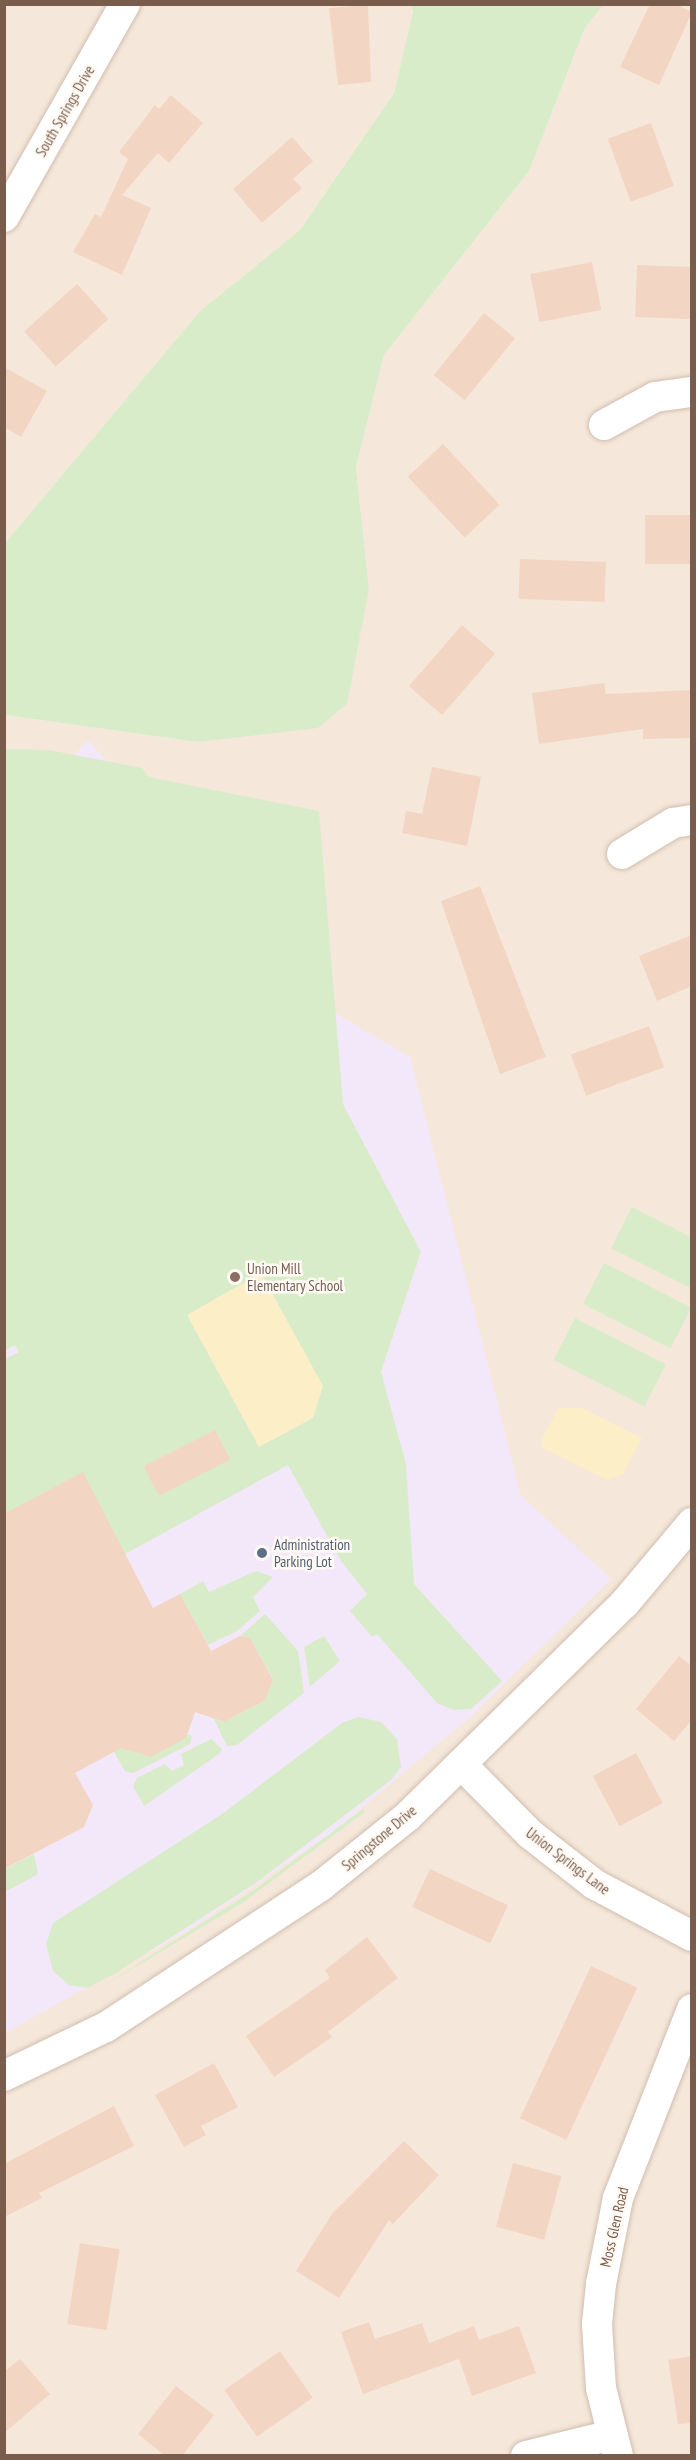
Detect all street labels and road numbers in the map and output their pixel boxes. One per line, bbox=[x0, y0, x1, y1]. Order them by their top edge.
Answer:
street label: South Springs Drive bbox=[32, 62, 98, 160]
street label: Springstone Drive bbox=[338, 1801, 420, 1875]
street label: Union Springs Lane bbox=[523, 1824, 613, 1898]
street label: Moss Glen Road bbox=[596, 2185, 632, 2269]

